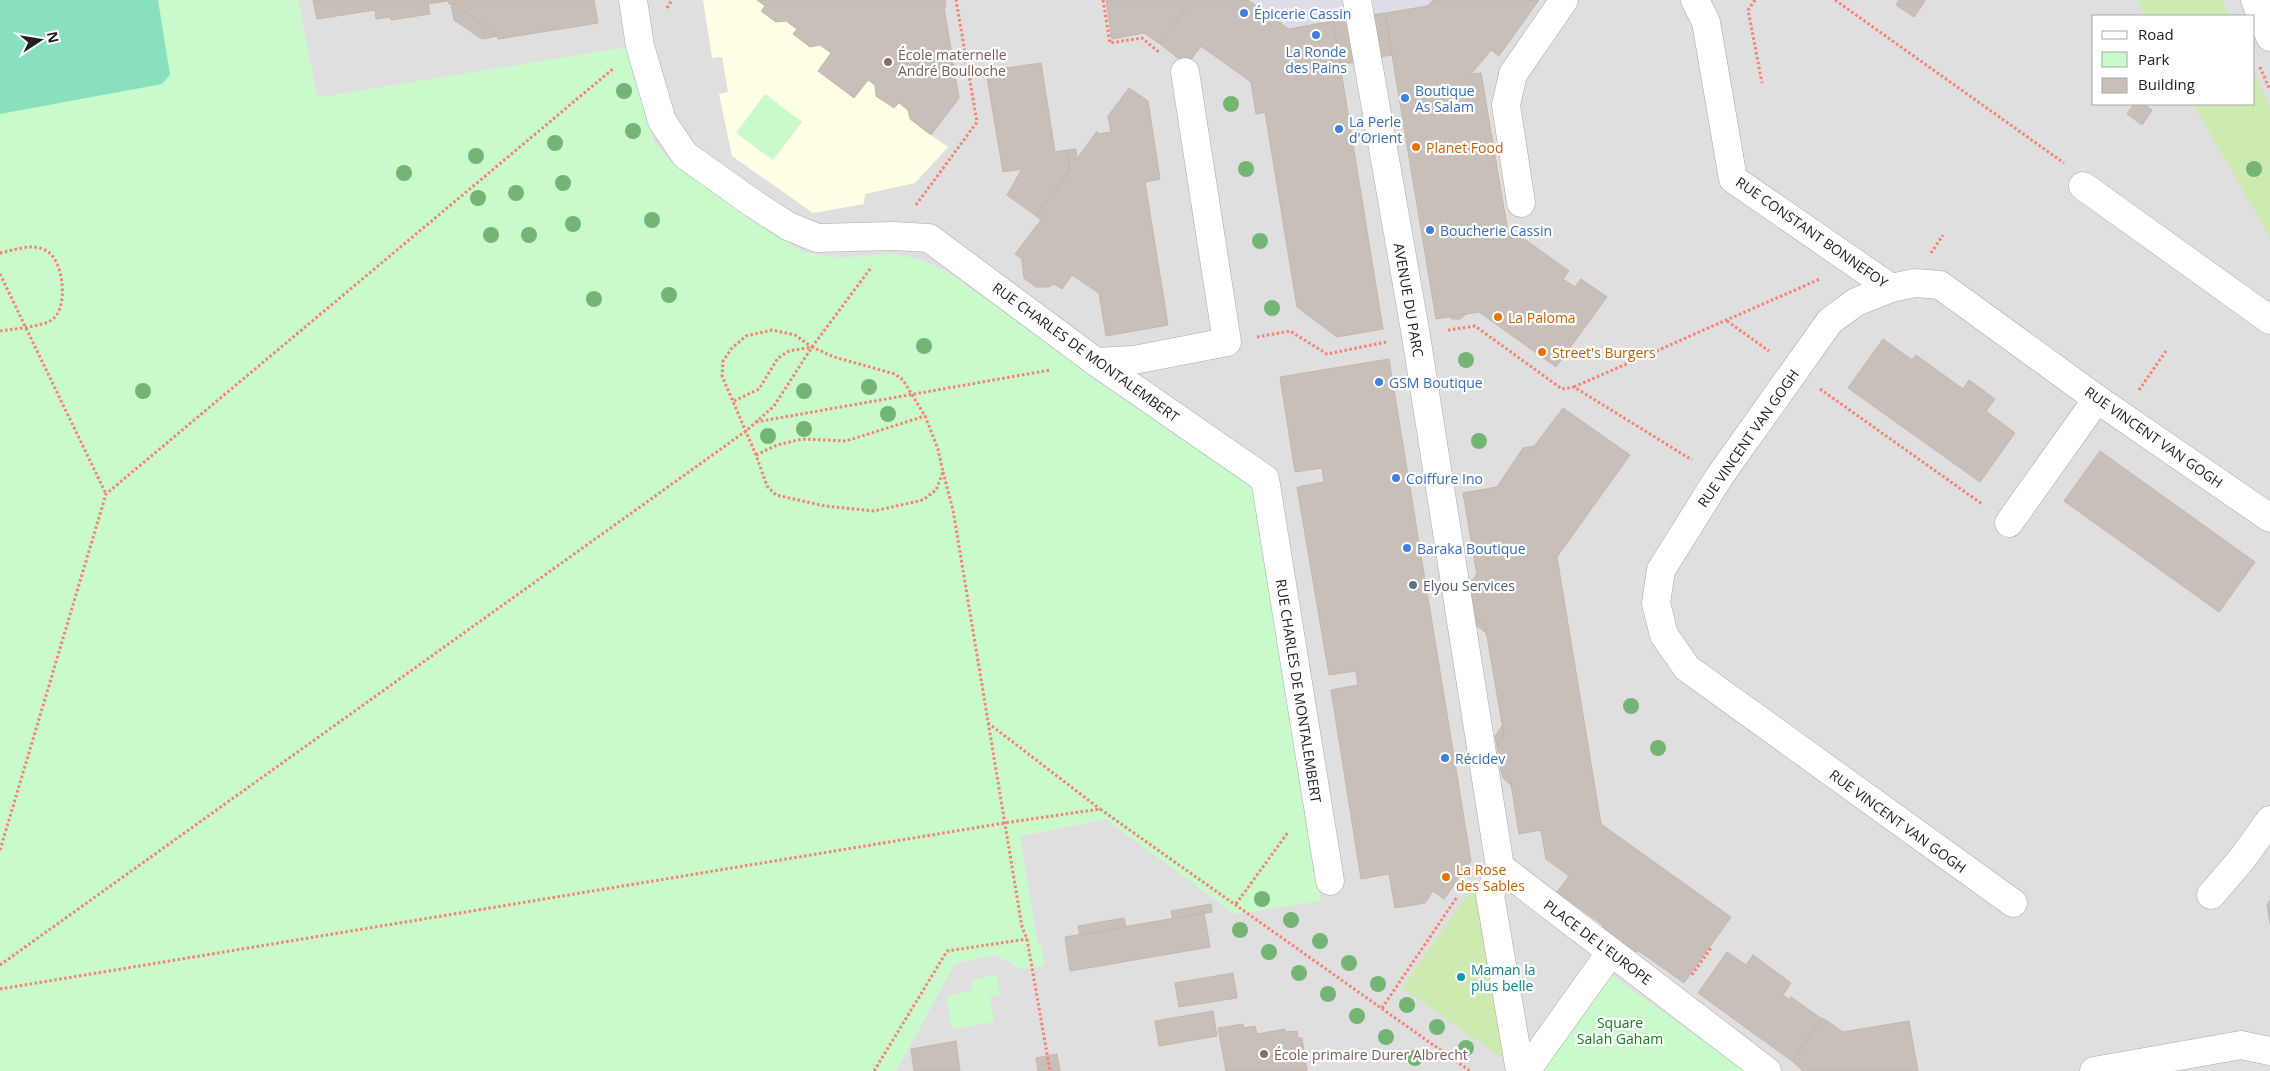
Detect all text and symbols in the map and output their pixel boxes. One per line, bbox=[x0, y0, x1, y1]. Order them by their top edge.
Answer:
place label: Épicerie Cassin bbox=[1254, 4, 1351, 23]
marker: Épicerie Cassin bbox=[1238, 7, 1250, 19]
north arrow bbox=[15, 15, 65, 65]
legend bbox=[2092, 15, 2255, 105]
text: Road bbox=[2138, 24, 2174, 44]
marker: La Ronde des Pains bbox=[1310, 29, 1322, 41]
text: N bbox=[43, 30, 64, 45]
place label: La Ronde des Pains bbox=[1285, 42, 1347, 77]
place label: École maternelle André Boulloche bbox=[898, 45, 1007, 80]
text: Park bbox=[2138, 49, 2169, 69]
marker: École maternelle André Boulloche bbox=[882, 56, 894, 68]
text: Building bbox=[2138, 74, 2195, 94]
place label: Boutique As Salam bbox=[1415, 81, 1475, 116]
marker: Boutique As Salam bbox=[1399, 92, 1411, 104]
place label: La Perle d'Orient bbox=[1349, 112, 1402, 147]
marker: La Perle d'Orient bbox=[1333, 123, 1345, 135]
place label: Planet Food bbox=[1426, 138, 1503, 157]
marker: Planet Food bbox=[1410, 141, 1422, 153]
street label: RUE CONSTANT BONNEFOY bbox=[1732, 172, 1892, 292]
place label: Boucherie Cassin bbox=[1440, 221, 1552, 240]
marker: Boucherie Cassin bbox=[1424, 224, 1436, 236]
street label: AVENUE DU PARC bbox=[1390, 241, 1428, 359]
street label: RUE CHARLES DE MONTALEMBERT bbox=[989, 278, 1183, 426]
place label: La Paloma bbox=[1508, 308, 1576, 327]
marker: La Paloma bbox=[1492, 311, 1504, 323]
place label: Street's Burgers bbox=[1552, 343, 1656, 362]
marker: Street's Burgers bbox=[1536, 346, 1548, 358]
street label: RUE VINCENT VAN GOGH bbox=[1693, 365, 1803, 511]
place label: GSM Boutique bbox=[1389, 373, 1483, 392]
marker: GSM Boutique bbox=[1373, 376, 1385, 388]
street label: RUE VINCENT VAN GOGH bbox=[2081, 382, 2227, 492]
place label: Coiffure Ino bbox=[1406, 469, 1483, 488]
marker: Coiffure Ino bbox=[1390, 472, 1402, 484]
place label: Baraka Boutique bbox=[1417, 539, 1526, 558]
marker: Baraka Boutique bbox=[1401, 542, 1413, 554]
place label: Elyou Services bbox=[1423, 576, 1515, 595]
street label: RUE CHARLES DE MONTALEMBERT bbox=[1272, 578, 1326, 805]
marker: Elyou Services bbox=[1407, 579, 1419, 591]
place label: Récidev bbox=[1455, 749, 1505, 768]
marker: Récidev bbox=[1439, 752, 1451, 764]
street label: RUE VINCENT VAN GOGH bbox=[1826, 765, 1970, 877]
place label: La Rose des Sables bbox=[1456, 860, 1525, 895]
marker: La Rose des Sables bbox=[1440, 871, 1452, 883]
street label: PLACE DE L'EUROPE bbox=[1540, 895, 1656, 989]
place label: Maman la plus belle bbox=[1471, 960, 1536, 995]
marker: Maman la plus belle bbox=[1455, 971, 1467, 983]
park label: Square Salah Gaham bbox=[1577, 1013, 1663, 1048]
place label: École primaire Durer Albrecht bbox=[1274, 1045, 1468, 1064]
marker: École primaire Durer Albrecht bbox=[1258, 1048, 1270, 1060]

